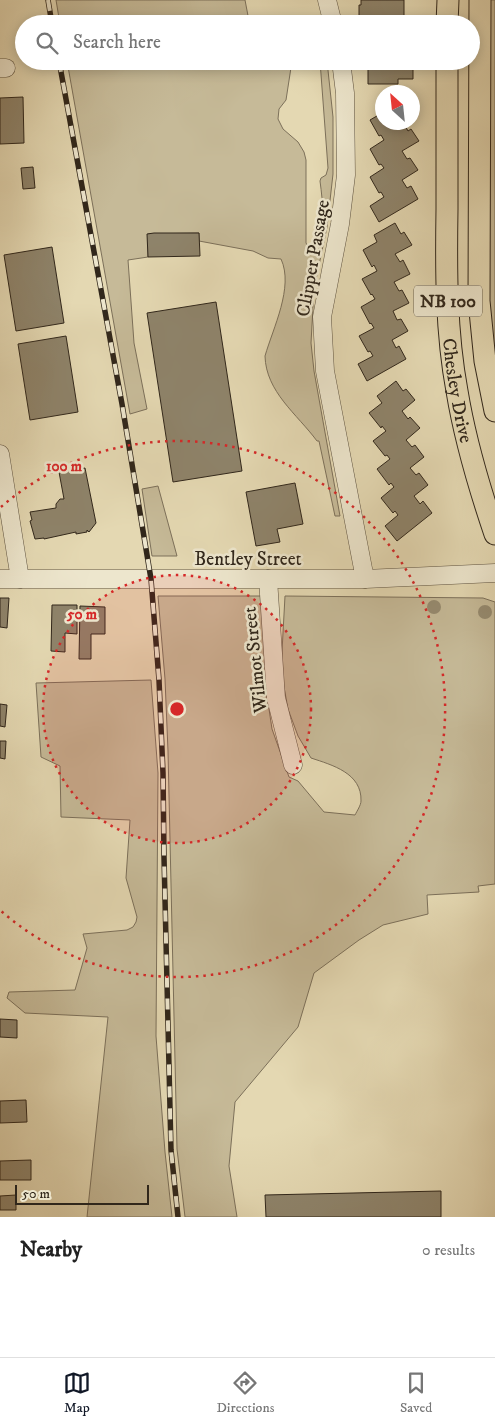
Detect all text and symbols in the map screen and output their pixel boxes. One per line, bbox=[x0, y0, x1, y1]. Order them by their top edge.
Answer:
search box bbox=[15, 15, 480, 70]
icon: search bbox=[33, 29, 61, 57]
text: Search here bbox=[73, 31, 161, 54]
north arrow bbox=[375, 85, 420, 130]
street label: Clipper Passage bbox=[292, 198, 335, 319]
road number: NB 100 bbox=[414, 286, 482, 316]
street label: Chesley Drive bbox=[437, 337, 477, 445]
text: 100 m bbox=[46, 457, 83, 476]
street label: Bentley Street bbox=[194, 548, 302, 571]
text: 50 m bbox=[66, 605, 98, 624]
street label: Wilmot Street bbox=[238, 606, 273, 715]
centre of rings bbox=[168, 700, 186, 718]
scale bar bbox=[15, 1182, 149, 1205]
text: 50 m bbox=[22, 1185, 50, 1203]
text: Nearby bbox=[20, 1237, 82, 1263]
text: 0 results bbox=[422, 1240, 475, 1260]
tab: Map bbox=[63, 1369, 91, 1417]
tab: Directions bbox=[216, 1369, 274, 1417]
tab: Saved bbox=[400, 1369, 432, 1417]

